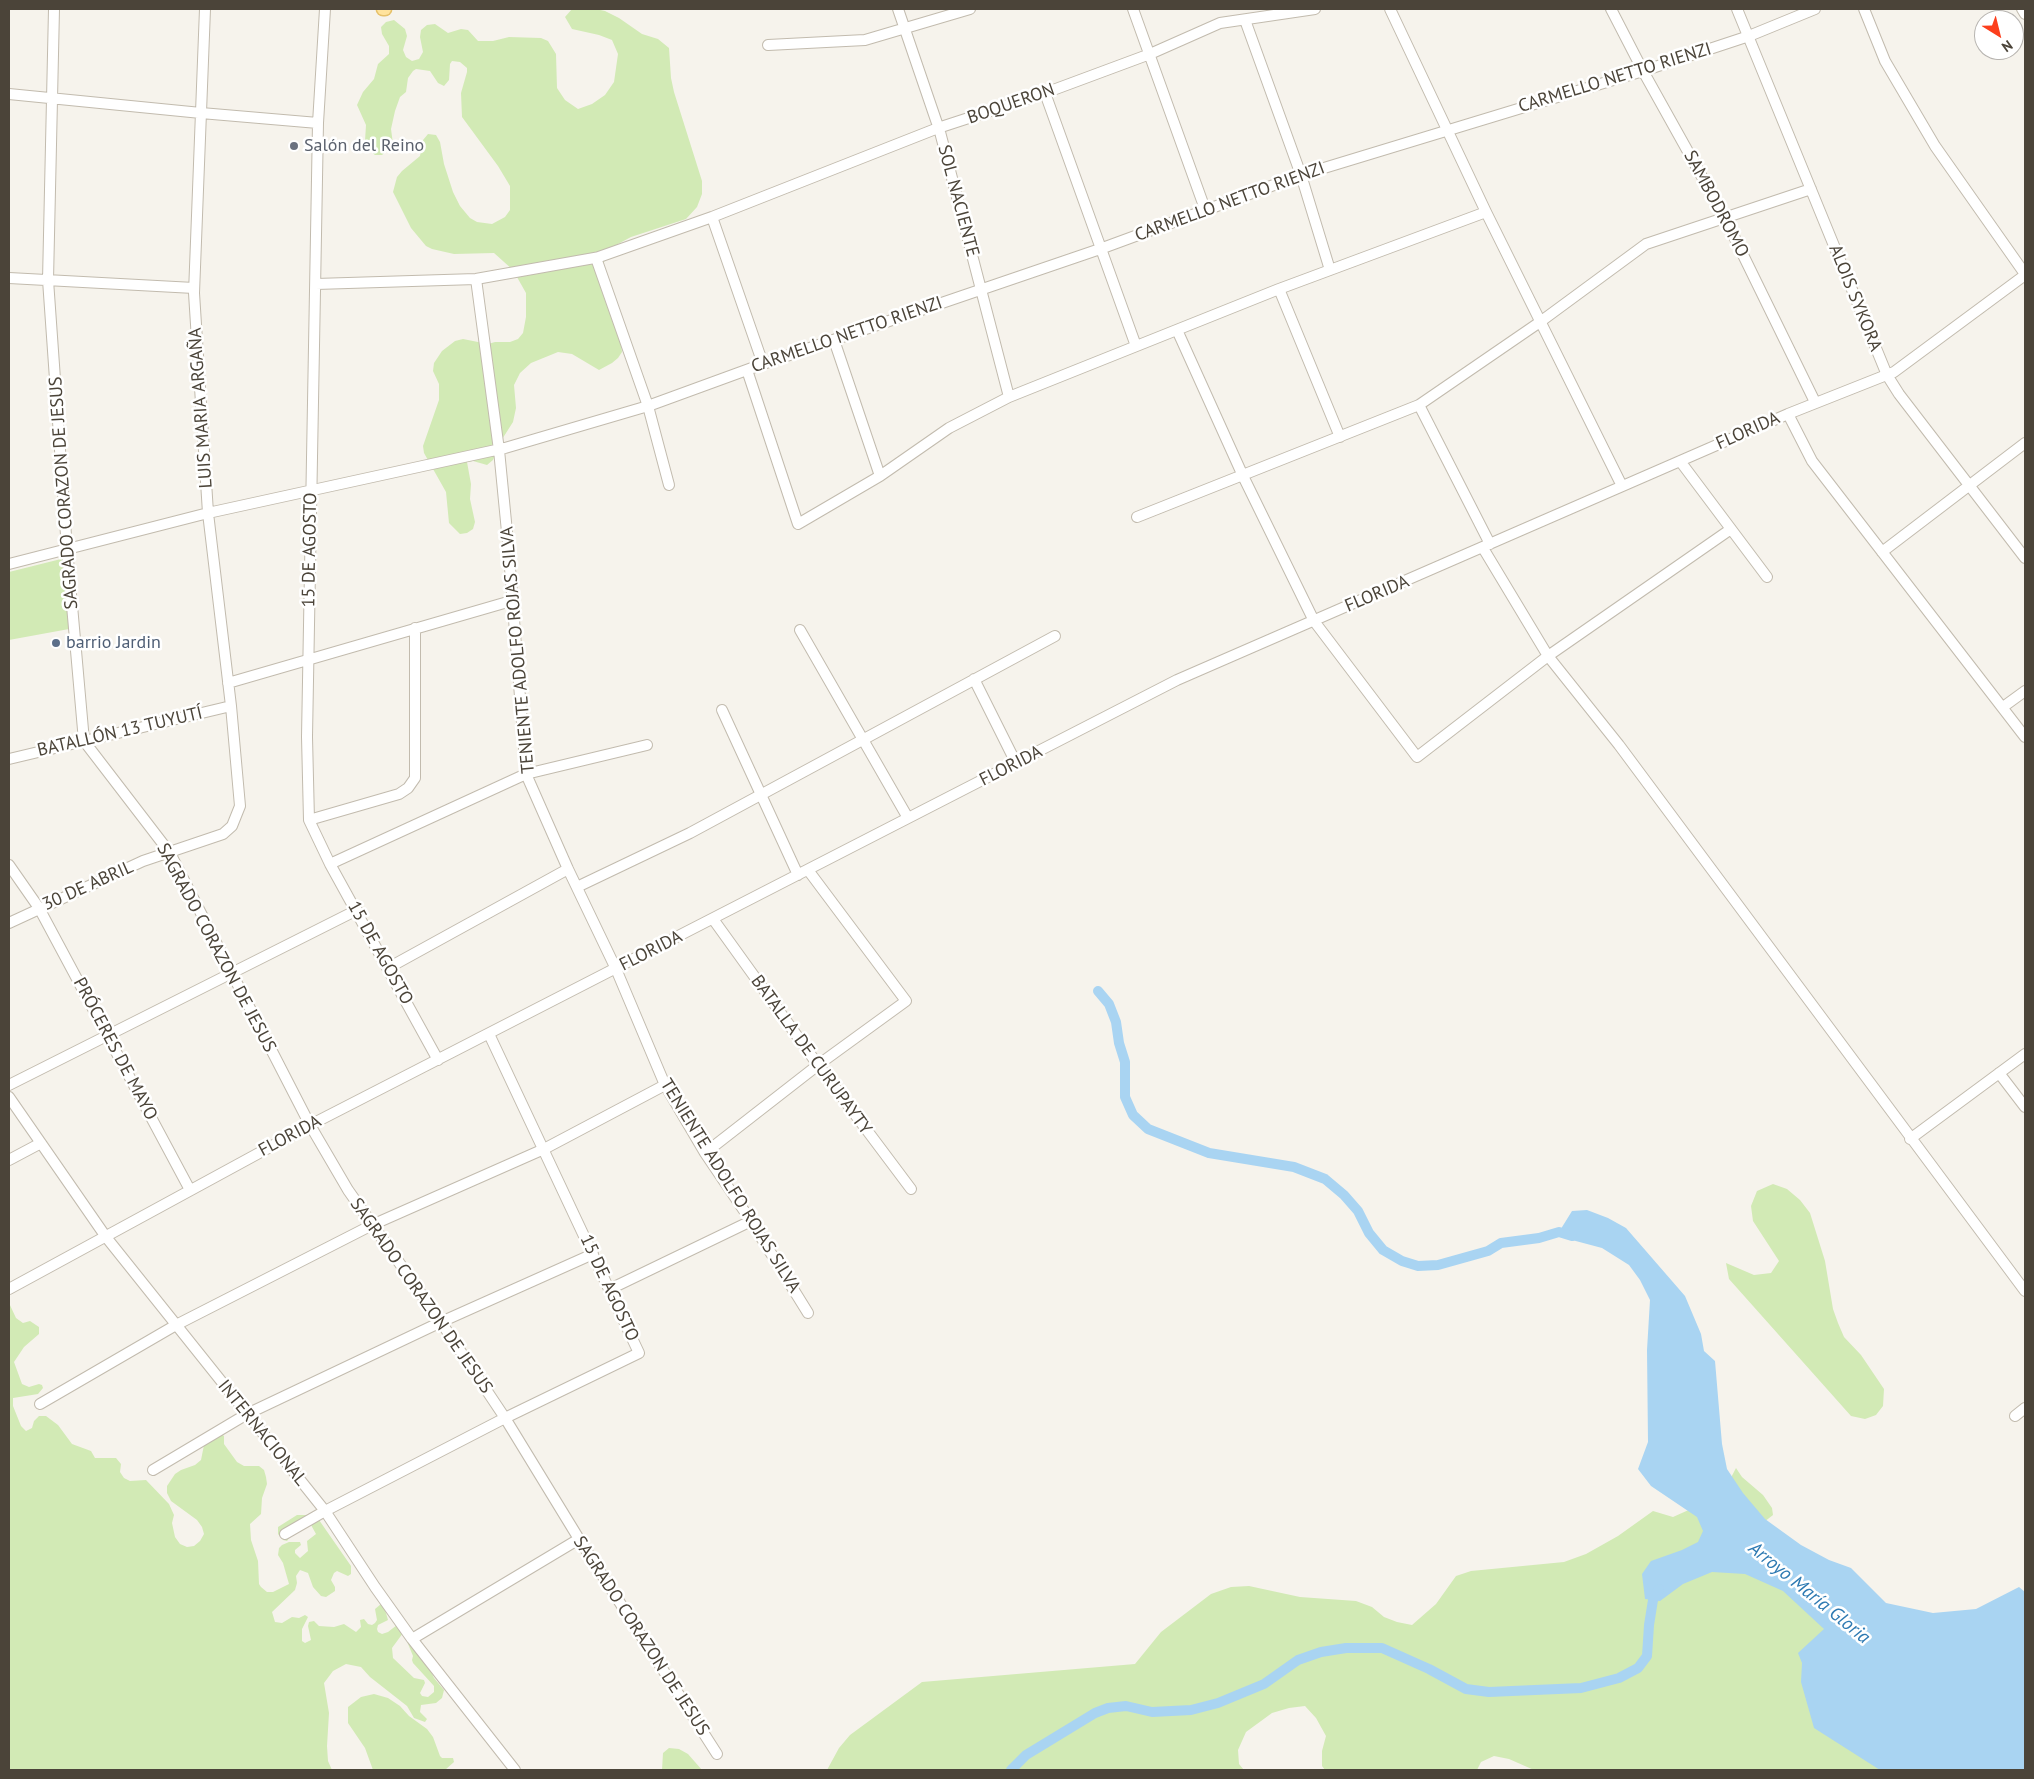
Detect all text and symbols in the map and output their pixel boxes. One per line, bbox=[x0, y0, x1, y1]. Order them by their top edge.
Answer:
north arrow bbox=[1974, 10, 2024, 60]
text: N bbox=[1998, 36, 2016, 56]
street label: CARMELLO NETTO RIENZI bbox=[1516, 38, 1714, 118]
street label: BOQUERON bbox=[965, 79, 1057, 129]
place label: Salón del Reino bbox=[304, 135, 424, 157]
marker: Salón del Reino bbox=[288, 140, 300, 152]
street label: SOL NACIENTE bbox=[933, 143, 983, 259]
street label: SAMBODROMO bbox=[1679, 147, 1753, 261]
street label: CARMELLO NETTO RIENZI bbox=[1132, 158, 1328, 246]
street label: ALOIS SYKORA bbox=[1824, 241, 1886, 355]
street label: CARMELLO NETTO RIENZI bbox=[749, 292, 945, 378]
street label: LUIS MARIA ARGAÑA bbox=[185, 327, 217, 489]
street label: SAGRADO CORAZON DE JESUS bbox=[45, 376, 83, 610]
street label: FLORIDA bbox=[1713, 407, 1783, 455]
street label: 15 DE AGOSTO bbox=[298, 492, 322, 608]
street label: TENIENTE ADOLFO ROJAS SILVA bbox=[496, 525, 540, 775]
street label: FLORIDA bbox=[1342, 571, 1412, 617]
place label: barrio Jardin bbox=[66, 632, 161, 654]
marker: barrio Jardin bbox=[50, 637, 62, 649]
street label: BATALLÓN 13 TUYUTÍ bbox=[35, 702, 205, 762]
street label: FLORIDA bbox=[976, 741, 1046, 791]
street label: SAGRADO CORAZON DE JESUS bbox=[152, 840, 280, 1056]
street label: 30 DE ABRIL bbox=[39, 856, 137, 916]
street label: 15 DE AGOSTO bbox=[343, 897, 417, 1009]
street label: FLORIDA bbox=[616, 926, 686, 976]
street label: BATALLA DE CURUPAYTY bbox=[746, 971, 876, 1139]
street label: PRÓCERES DE MAYO bbox=[68, 974, 162, 1124]
street label: TENIENTE ADOLFO ROJAS SILVA bbox=[655, 1075, 805, 1297]
street label: FLORIDA bbox=[255, 1111, 325, 1161]
street label: SAGRADO CORAZON DE JESUS bbox=[345, 1194, 497, 1398]
street label: 15 DE AGOSTO bbox=[575, 1231, 643, 1345]
street label: INTERNACIONAL bbox=[213, 1376, 311, 1490]
street label: SAGRADO CORAZON DE JESUS bbox=[568, 1532, 714, 1740]
water label: Arroyo María Gloria bbox=[1744, 1537, 1874, 1649]

